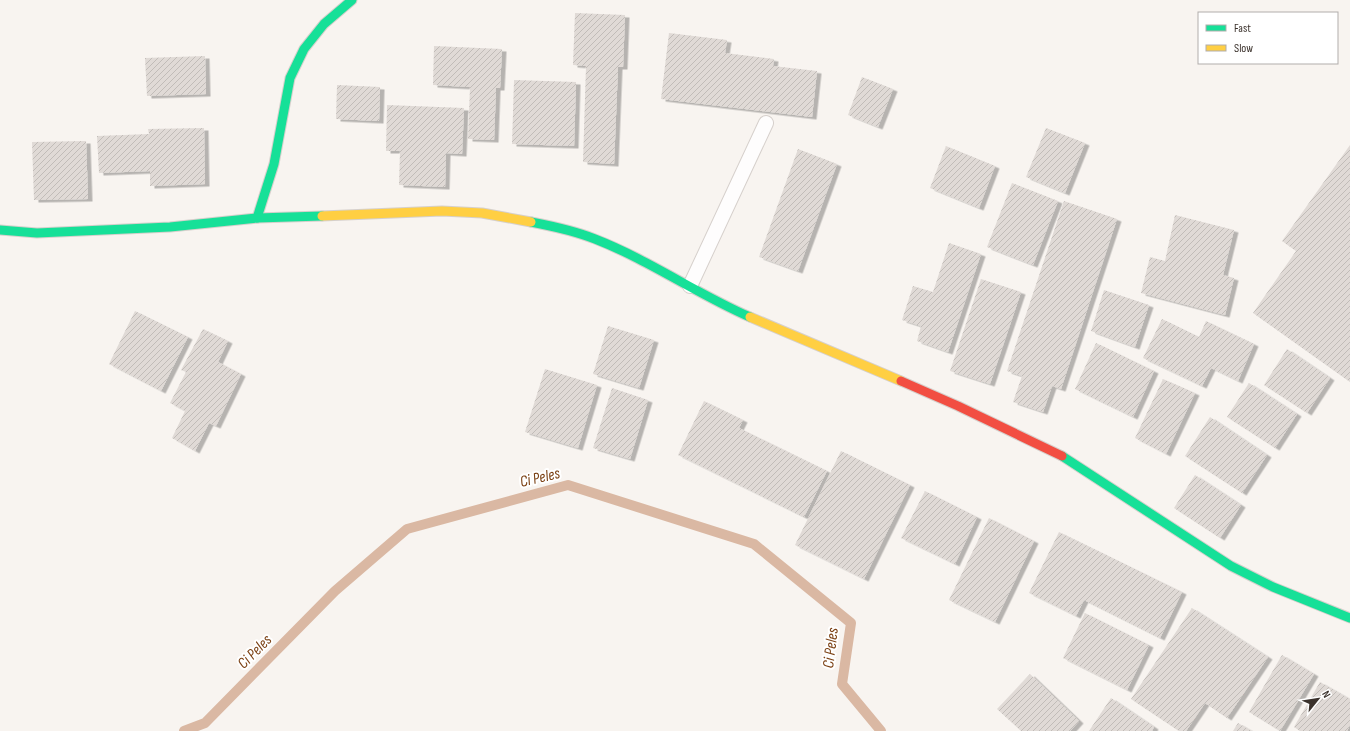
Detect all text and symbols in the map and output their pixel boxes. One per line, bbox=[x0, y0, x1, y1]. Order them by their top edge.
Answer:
legend bbox=[1198, 12, 1338, 64]
text: Fast bbox=[1234, 21, 1251, 36]
text: Slow bbox=[1234, 41, 1253, 56]
water label: Ci Peles bbox=[518, 464, 562, 492]
water label: Ci Peles bbox=[819, 626, 843, 669]
water label: Ci Peles bbox=[234, 631, 276, 673]
north arrow bbox=[1298, 679, 1338, 719]
text: N bbox=[1319, 688, 1333, 700]

